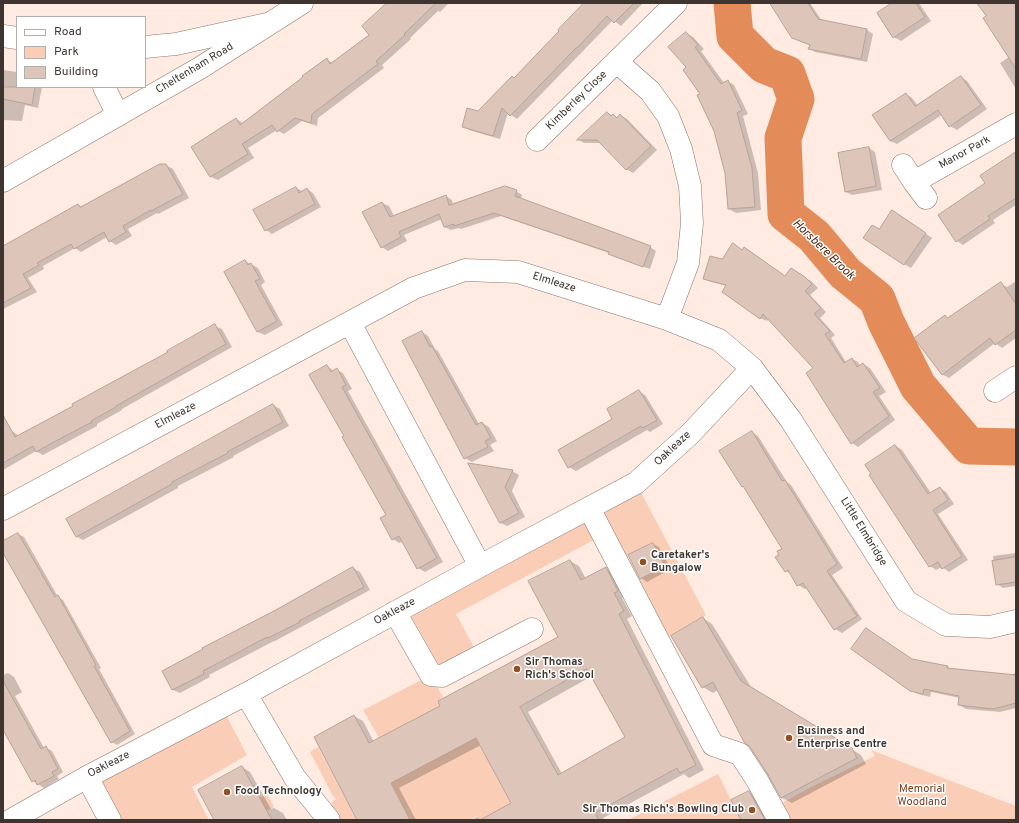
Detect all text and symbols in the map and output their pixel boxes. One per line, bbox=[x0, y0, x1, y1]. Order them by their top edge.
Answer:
legend bbox=[16, 16, 146, 88]
text: Road bbox=[54, 24, 82, 40]
street label: Cheltenham Road bbox=[154, 41, 236, 97]
text: Park bbox=[54, 44, 79, 60]
text: Building bbox=[54, 64, 98, 80]
street label: Kimberley Close bbox=[544, 68, 610, 134]
street label: Manor Park bbox=[937, 134, 993, 172]
water label: Horsbere Brook bbox=[789, 217, 857, 283]
street label: Elmleaze bbox=[531, 270, 577, 296]
street label: Elmleaze bbox=[153, 400, 199, 432]
street label: Oakleaze bbox=[652, 429, 694, 469]
street label: Little Elmbridge bbox=[837, 495, 889, 569]
place label: Caretaker's Bungalow bbox=[651, 549, 710, 575]
marker: Caretaker's Bungalow bbox=[638, 557, 648, 567]
street label: Oakleaze bbox=[372, 596, 418, 628]
place label: Sir Thomas Rich's School bbox=[525, 656, 594, 682]
marker: Sir Thomas Rich's School bbox=[512, 664, 522, 674]
place label: Business and Enterprise Centre bbox=[797, 725, 887, 751]
marker: Business and Enterprise Centre bbox=[784, 733, 794, 743]
street label: Oakleaze bbox=[86, 749, 132, 781]
park label: Memorial Woodland bbox=[897, 783, 947, 809]
place label: Food Technology bbox=[235, 785, 322, 799]
marker: Food Technology bbox=[222, 787, 232, 797]
place label: Sir Thomas Rich's Bowling Club bbox=[582, 803, 744, 817]
marker: Sir Thomas Rich's Bowling Club bbox=[747, 805, 757, 815]

